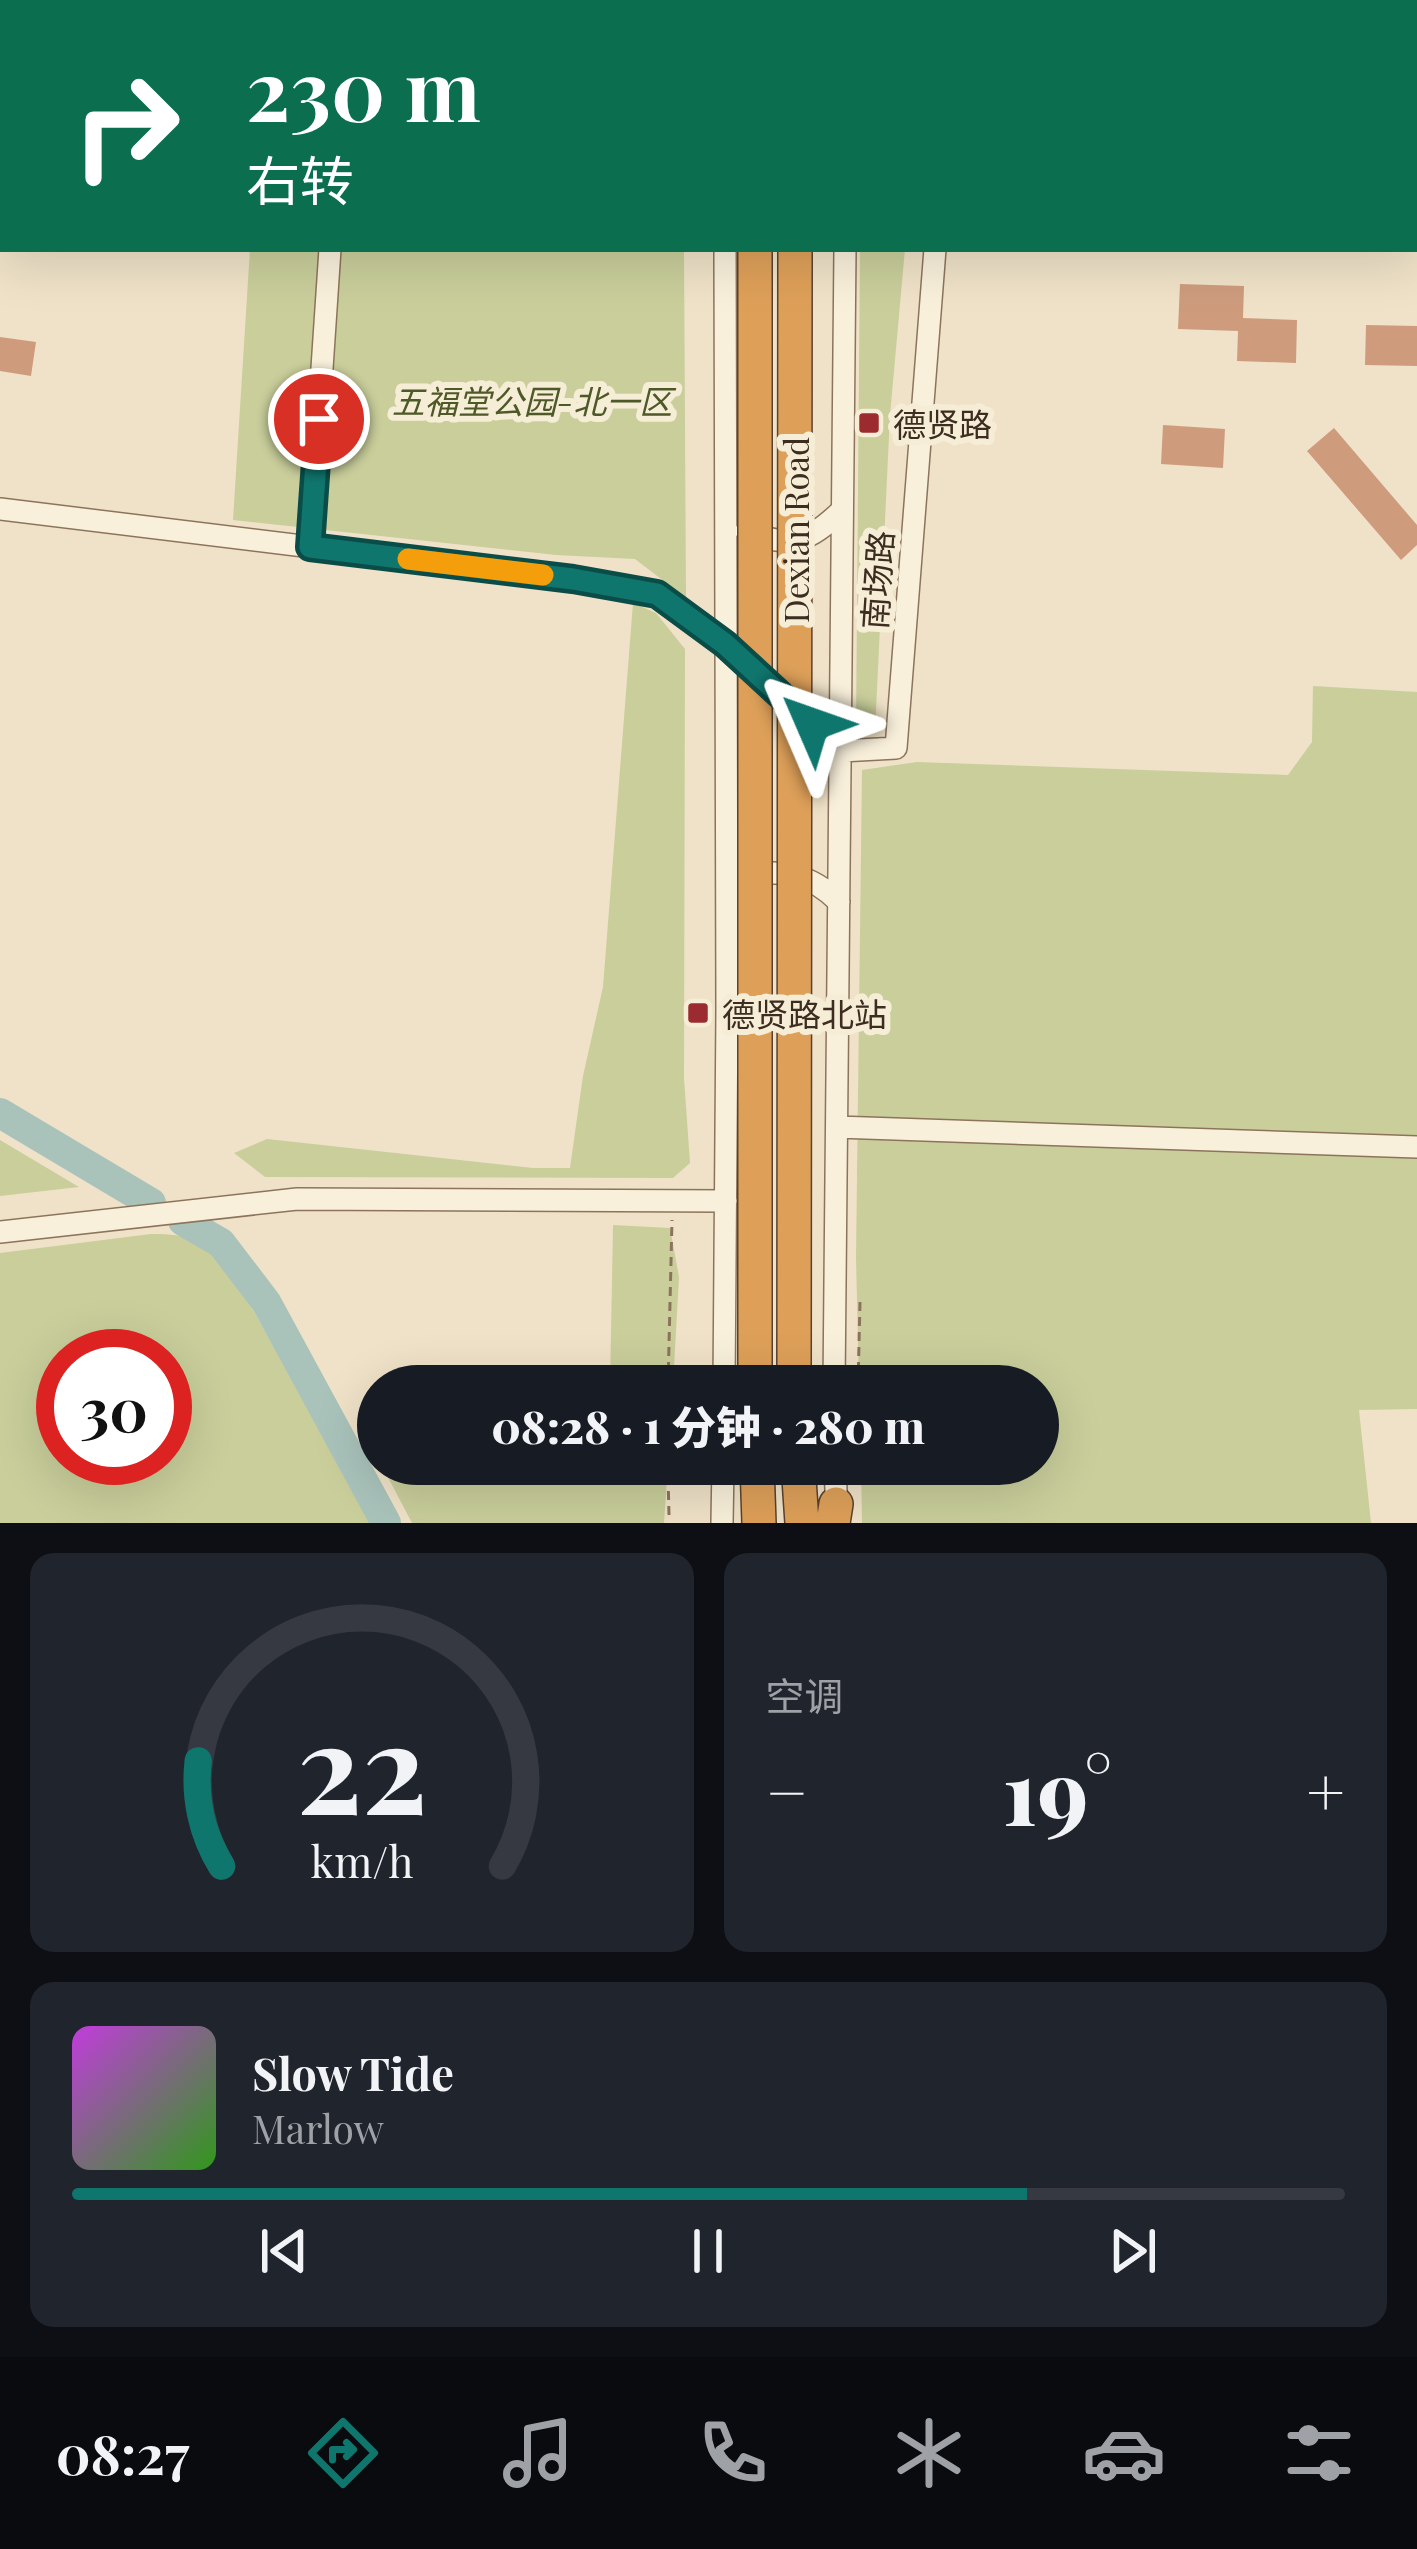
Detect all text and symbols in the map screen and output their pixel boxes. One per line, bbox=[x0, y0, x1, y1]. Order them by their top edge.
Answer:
text: 230 m bbox=[246, 31, 481, 143]
icon: right bbox=[48, 48, 204, 204]
text: 右转 bbox=[246, 143, 354, 215]
pin bbox=[268, 368, 370, 470]
park label: 五福堂公园-北一区 bbox=[392, 378, 677, 422]
icon: arrive bbox=[286, 386, 352, 452]
place label: 德贤路 bbox=[893, 401, 992, 445]
marker: 德贤路 bbox=[856, 410, 882, 436]
street label: Dexian Road bbox=[773, 437, 817, 623]
street label: 南场路 bbox=[851, 529, 901, 631]
position arrow bbox=[749, 661, 875, 787]
place label: 德贤路北站 bbox=[722, 991, 887, 1035]
marker: 德贤路北站 bbox=[685, 1000, 711, 1026]
speed limit sign: 30 bbox=[36, 1329, 192, 1485]
text: 08:28 · 1 分钟 · 280 m bbox=[491, 1395, 925, 1455]
text: 空调 bbox=[766, 1669, 844, 1721]
text: 22 bbox=[296, 1680, 427, 1846]
text: 19° bbox=[1002, 1729, 1112, 1849]
text: − bbox=[766, 1746, 808, 1834]
text: + bbox=[1306, 1746, 1345, 1834]
text: km/h bbox=[310, 1831, 413, 1888]
text: Slow Tide bbox=[252, 2042, 454, 2102]
text: Marlow bbox=[252, 2102, 384, 2154]
icon: previous bbox=[251, 2218, 317, 2284]
icon: pause bbox=[675, 2218, 741, 2284]
icon: next bbox=[1100, 2218, 1166, 2284]
icon: directions bbox=[301, 2411, 385, 2495]
icon: music bbox=[496, 2411, 580, 2495]
icon: phone bbox=[691, 2411, 775, 2495]
icon: climate bbox=[887, 2411, 971, 2495]
icon: car bbox=[1082, 2411, 1166, 2495]
icon: filters bbox=[1277, 2411, 1361, 2495]
text: 08:27 bbox=[56, 2417, 189, 2489]

